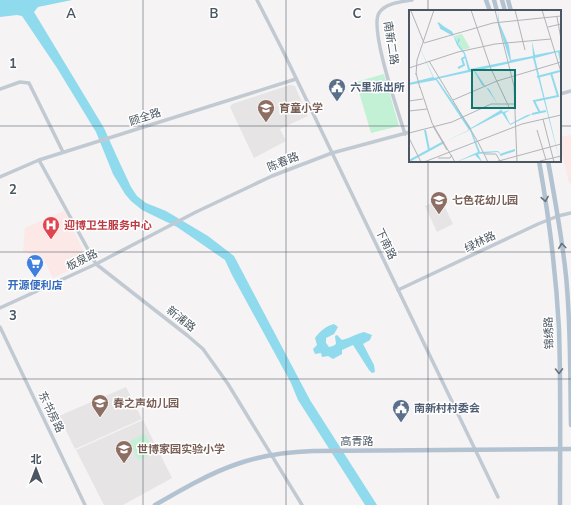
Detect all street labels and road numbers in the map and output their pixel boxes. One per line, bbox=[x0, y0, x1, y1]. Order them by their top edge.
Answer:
street label: 南新二路 bbox=[380, 20, 402, 66]
street label: 顾全路 bbox=[127, 105, 163, 129]
street label: 陈春路 bbox=[265, 149, 301, 175]
street label: 下南路 bbox=[372, 226, 400, 262]
street label: 绿林路 bbox=[462, 228, 498, 256]
street label: 板泉路 bbox=[64, 246, 100, 274]
street label: 新浦路 bbox=[163, 303, 199, 335]
street label: 锦绣路 bbox=[541, 316, 557, 350]
street label: 东书房路 bbox=[35, 389, 67, 435]
street label: 高青路 bbox=[341, 434, 374, 449]

